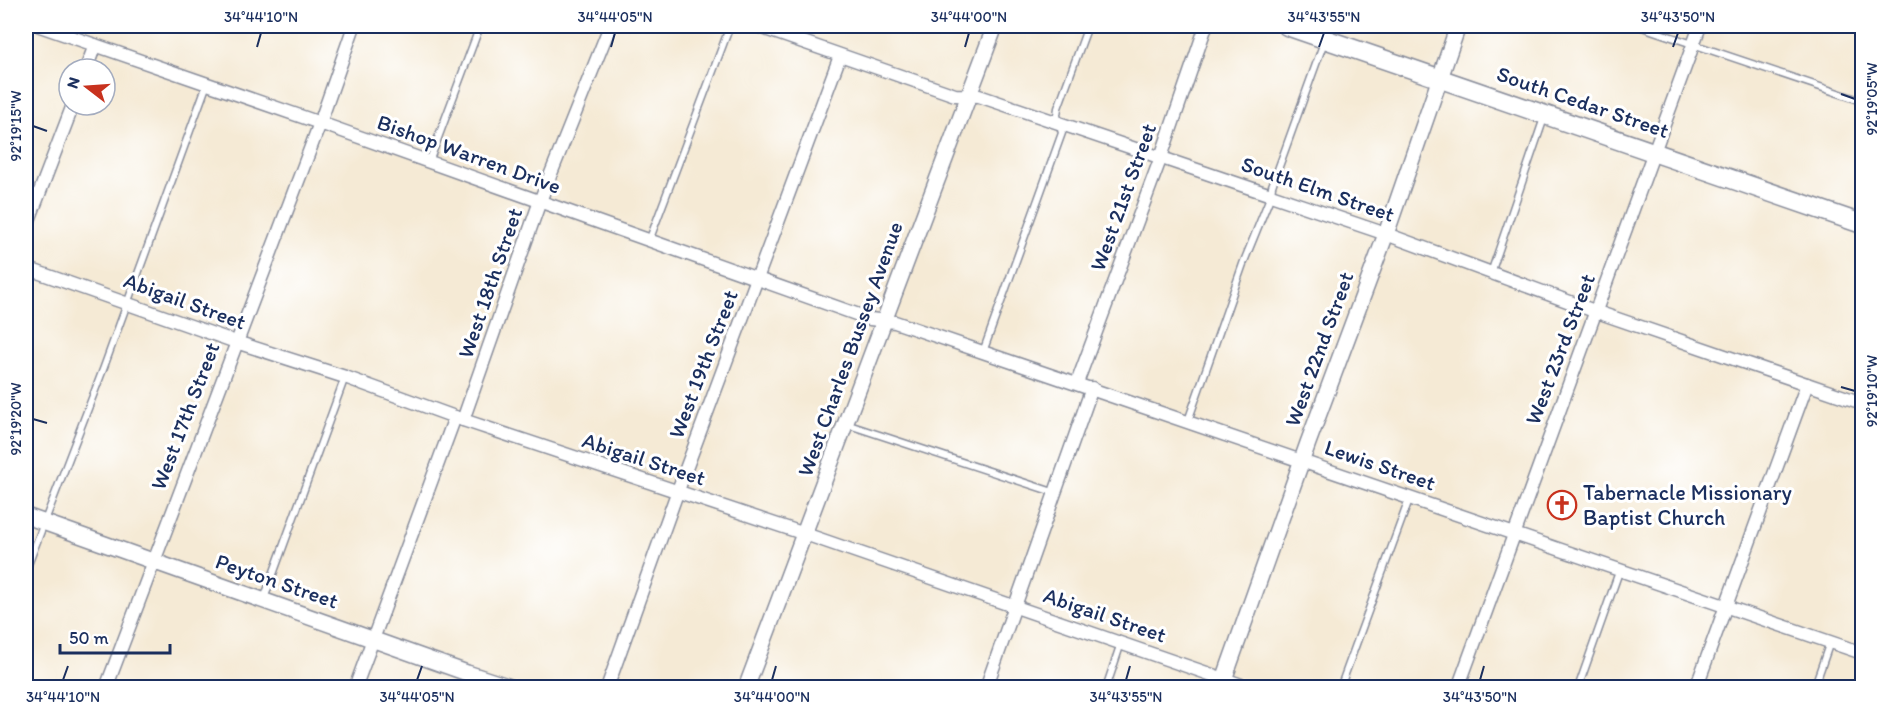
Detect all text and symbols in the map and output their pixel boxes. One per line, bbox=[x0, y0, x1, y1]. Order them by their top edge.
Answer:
text: 34°44'10"N bbox=[224, 8, 298, 26]
text: 34°44'05"N bbox=[577, 8, 653, 26]
text: 34°44'00"N bbox=[931, 8, 1007, 26]
text: 34°43'55"N bbox=[1288, 8, 1360, 26]
text: 34°43'50"N bbox=[1641, 8, 1715, 26]
north arrow bbox=[57, 57, 117, 117]
street label: South Cedar Street bbox=[1493, 60, 1673, 144]
text: 92°19'05"W bbox=[1863, 62, 1881, 136]
text: N bbox=[62, 75, 84, 91]
text: 92°19'15"W bbox=[7, 90, 25, 161]
street label: Bishop Warren Drive bbox=[373, 108, 565, 200]
street label: West 21st Street bbox=[1084, 120, 1162, 274]
street label: South Elm Street bbox=[1238, 150, 1398, 228]
street label: West 18th Street bbox=[452, 204, 528, 362]
street label: West Charles Bussey Avenue bbox=[791, 218, 909, 480]
street label: Abigail Street bbox=[120, 266, 250, 336]
street label: West 22nd Street bbox=[1278, 268, 1360, 430]
street label: West 23rd Street bbox=[1519, 270, 1601, 428]
street label: West 19th Street bbox=[662, 286, 744, 442]
street label: West 17th Street bbox=[144, 338, 226, 494]
text: 92°19'10"W bbox=[1863, 355, 1881, 427]
text: 92°19'20"W bbox=[7, 382, 25, 456]
street label: Abigail Street bbox=[579, 426, 709, 492]
street label: Lewis Street bbox=[1321, 433, 1439, 497]
place label: Tabernacle Missionary Baptist Church bbox=[1583, 479, 1792, 531]
church icon: Tabernacle Missionary Baptist Church bbox=[1546, 489, 1578, 521]
street label: Peyton Street bbox=[212, 547, 342, 615]
street label: Abigail Street bbox=[1040, 581, 1170, 649]
scale bar bbox=[60, 617, 170, 655]
text: 50 m bbox=[69, 627, 109, 649]
text: 34°44'10"N bbox=[26, 688, 100, 706]
text: 34°44'05"N bbox=[379, 688, 455, 706]
text: 34°44'00"N bbox=[734, 688, 810, 706]
text: 34°43'55"N bbox=[1090, 688, 1162, 706]
text: 34°43'50"N bbox=[1443, 688, 1517, 706]

